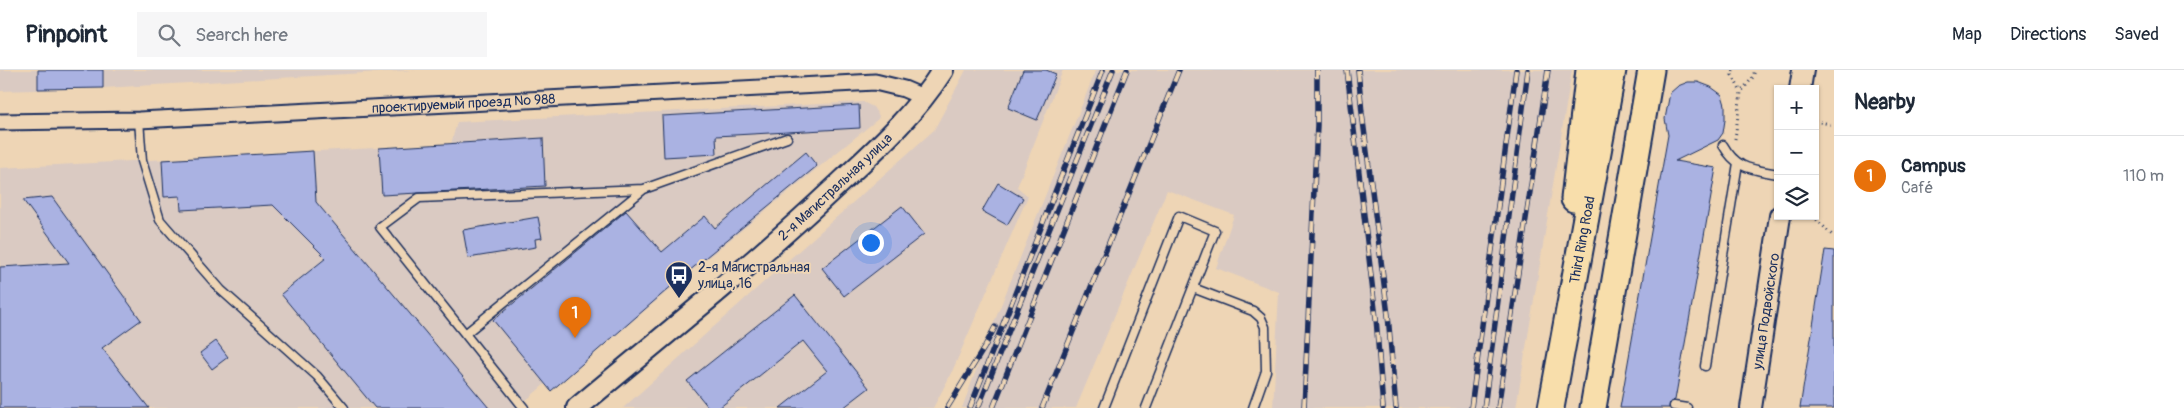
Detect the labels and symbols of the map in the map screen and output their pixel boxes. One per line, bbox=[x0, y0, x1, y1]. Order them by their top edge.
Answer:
street label: проектируемый проезд № 988 bbox=[371, 90, 556, 116]
street label: 2-я Магистральная улица bbox=[774, 129, 896, 244]
street label: Third Ring Road bbox=[1565, 194, 1598, 285]
your location bbox=[858, 230, 884, 256]
street label: улица Подвойского bbox=[1748, 251, 1783, 372]
place label: 2-я Магистральная улица, 16 bbox=[697, 259, 810, 292]
bus stop icon: 2-я Магистральная улица, 16 bbox=[664, 260, 694, 299]
pin: 1 bbox=[559, 297, 591, 338]

